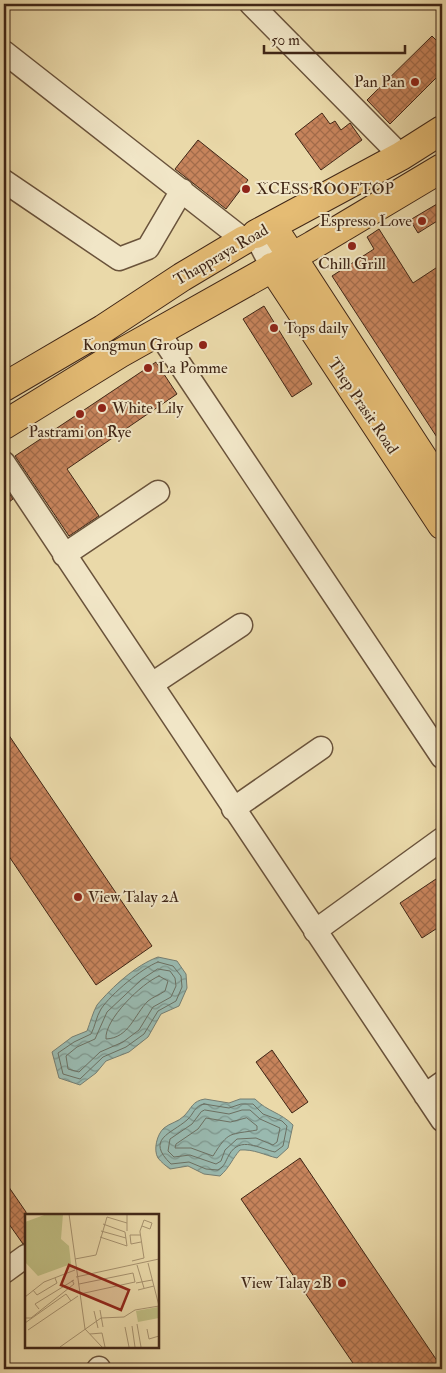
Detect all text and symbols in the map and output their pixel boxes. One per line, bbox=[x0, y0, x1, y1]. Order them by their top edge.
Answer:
scale bar bbox=[264, 22, 405, 54]
text: 50 m bbox=[271, 31, 300, 50]
place label: Pan Pan bbox=[354, 72, 405, 92]
marker: Pan Pan bbox=[409, 76, 421, 88]
place label: XCESS ROOFTOP bbox=[256, 179, 394, 199]
marker: XCESS ROOFTOP bbox=[240, 183, 252, 195]
place label: Espresso Love bbox=[320, 211, 412, 232]
marker: Espresso Love bbox=[416, 215, 428, 227]
street label: Thappraya Road bbox=[170, 220, 272, 291]
marker: Chill Grill bbox=[346, 240, 358, 252]
place label: Chill Grill bbox=[318, 254, 386, 274]
place label: Tops daily bbox=[284, 318, 349, 339]
marker: Tops daily bbox=[268, 322, 280, 334]
place label: Kongmun Group bbox=[83, 335, 193, 356]
marker: Kongmun Group bbox=[197, 339, 209, 351]
street label: Thep Prasit Road bbox=[323, 354, 403, 459]
place label: La Pomme bbox=[158, 358, 228, 378]
marker: La Pomme bbox=[142, 362, 154, 374]
place label: White Lily bbox=[111, 398, 184, 418]
marker: White Lily bbox=[96, 402, 108, 414]
marker: Pastrami on Rye bbox=[74, 408, 86, 420]
place label: Pastrami on Rye bbox=[29, 422, 132, 442]
place label: View Talay 2A bbox=[88, 887, 179, 907]
marker: View Talay 2A bbox=[72, 891, 84, 903]
inset map bbox=[25, 1214, 159, 1348]
place label: View Talay 2B bbox=[240, 1273, 332, 1293]
marker: View Talay 2B bbox=[336, 1277, 348, 1289]

